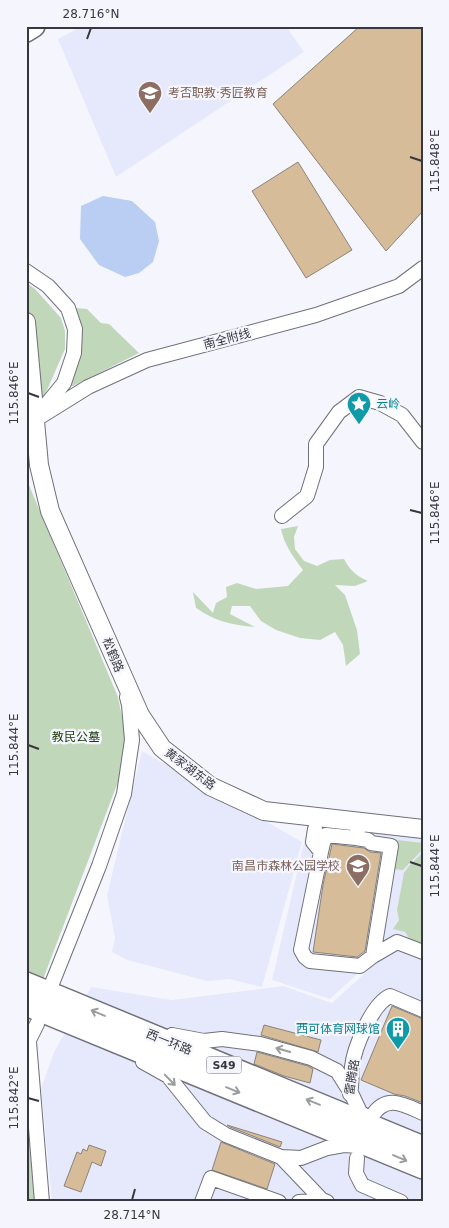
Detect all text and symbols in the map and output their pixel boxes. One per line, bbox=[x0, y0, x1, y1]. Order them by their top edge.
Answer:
text: 28.716°N bbox=[63, 7, 119, 21]
school or university icon: 考否职教·秀匠教育 bbox=[137, 80, 163, 114]
place label: 考否职教·秀匠教育 bbox=[168, 86, 268, 100]
text: 115.848°E bbox=[428, 129, 442, 193]
street label: 南全附线 bbox=[202, 326, 252, 352]
text: 115.846°E bbox=[7, 361, 21, 425]
place icon: 云岭 bbox=[346, 391, 372, 425]
place label: 云岭 bbox=[376, 397, 400, 411]
text: 115.846°E bbox=[428, 481, 442, 545]
street label: 松鹤路 bbox=[100, 636, 126, 674]
text: 115.844°E bbox=[7, 713, 21, 777]
park label: 教民公墓 bbox=[52, 730, 100, 744]
street label: 黄家湖东路 bbox=[162, 745, 218, 793]
text: 115.844°E bbox=[428, 834, 442, 898]
school or university icon: 南昌市森林公园学校 bbox=[345, 853, 371, 887]
place label: 南昌市森林公园学校 bbox=[232, 859, 340, 873]
one-way arrow bbox=[91, 1008, 106, 1017]
building icon: 西可体育网球馆 bbox=[385, 1016, 411, 1050]
place label: 西可体育网球馆 bbox=[296, 1022, 380, 1036]
street label: 西一环路 bbox=[144, 1027, 194, 1057]
one-way arrow bbox=[275, 1045, 291, 1055]
road number: S49 bbox=[206, 1056, 242, 1074]
street label: 雷腾路 bbox=[342, 1058, 362, 1096]
text: 115.842°E bbox=[7, 1066, 21, 1130]
one-way arrow bbox=[164, 1074, 176, 1087]
one-way arrow bbox=[226, 1086, 241, 1095]
one-way arrow bbox=[306, 1096, 321, 1106]
one-way arrow bbox=[392, 1154, 407, 1163]
text: 28.714°N bbox=[104, 1208, 160, 1222]

